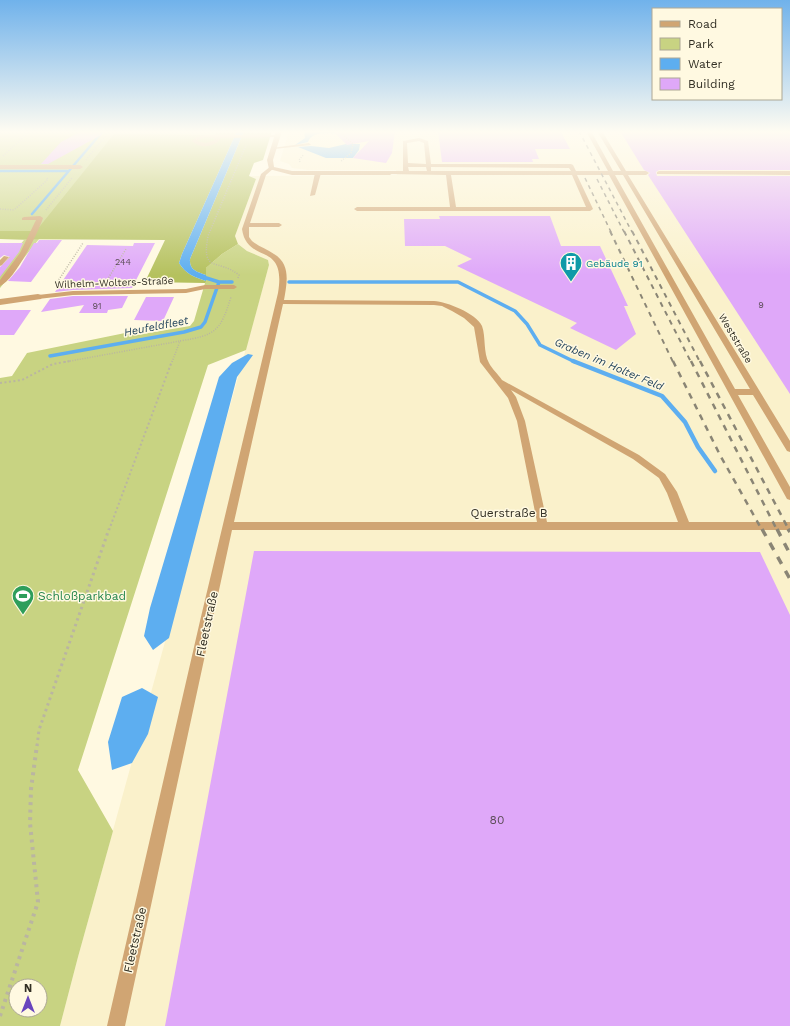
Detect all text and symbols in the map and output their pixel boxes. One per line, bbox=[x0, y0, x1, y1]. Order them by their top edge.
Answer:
legend bbox=[652, 8, 782, 100]
text: Road bbox=[688, 17, 717, 31]
text: Park bbox=[688, 37, 714, 51]
text: Water bbox=[688, 57, 723, 71]
text: Building bbox=[688, 77, 735, 91]
building icon: Gebäude 91 bbox=[558, 250, 584, 283]
house number: 244 bbox=[115, 257, 131, 267]
place label: Gebäude 91 bbox=[586, 258, 643, 269]
street label: Wilhelm-Wolters-Straße bbox=[54, 275, 174, 290]
house number: 9 bbox=[758, 300, 764, 310]
house number: 91 bbox=[92, 301, 102, 311]
street label: Weststraße bbox=[717, 312, 755, 365]
water label: Heufeldfleet bbox=[123, 314, 190, 339]
water label: Graben im Holter Feld bbox=[552, 336, 666, 394]
street label: Querstraße B bbox=[470, 506, 548, 520]
sports icon: Schloßparkbad bbox=[10, 583, 36, 616]
place label: Schloßparkbad bbox=[38, 589, 126, 603]
street label: Fleetstraße bbox=[193, 590, 221, 658]
house number: 80 bbox=[490, 813, 504, 827]
street label: Fleetstraße bbox=[121, 906, 149, 974]
north arrow bbox=[8, 978, 48, 1018]
text: N bbox=[24, 982, 32, 995]

